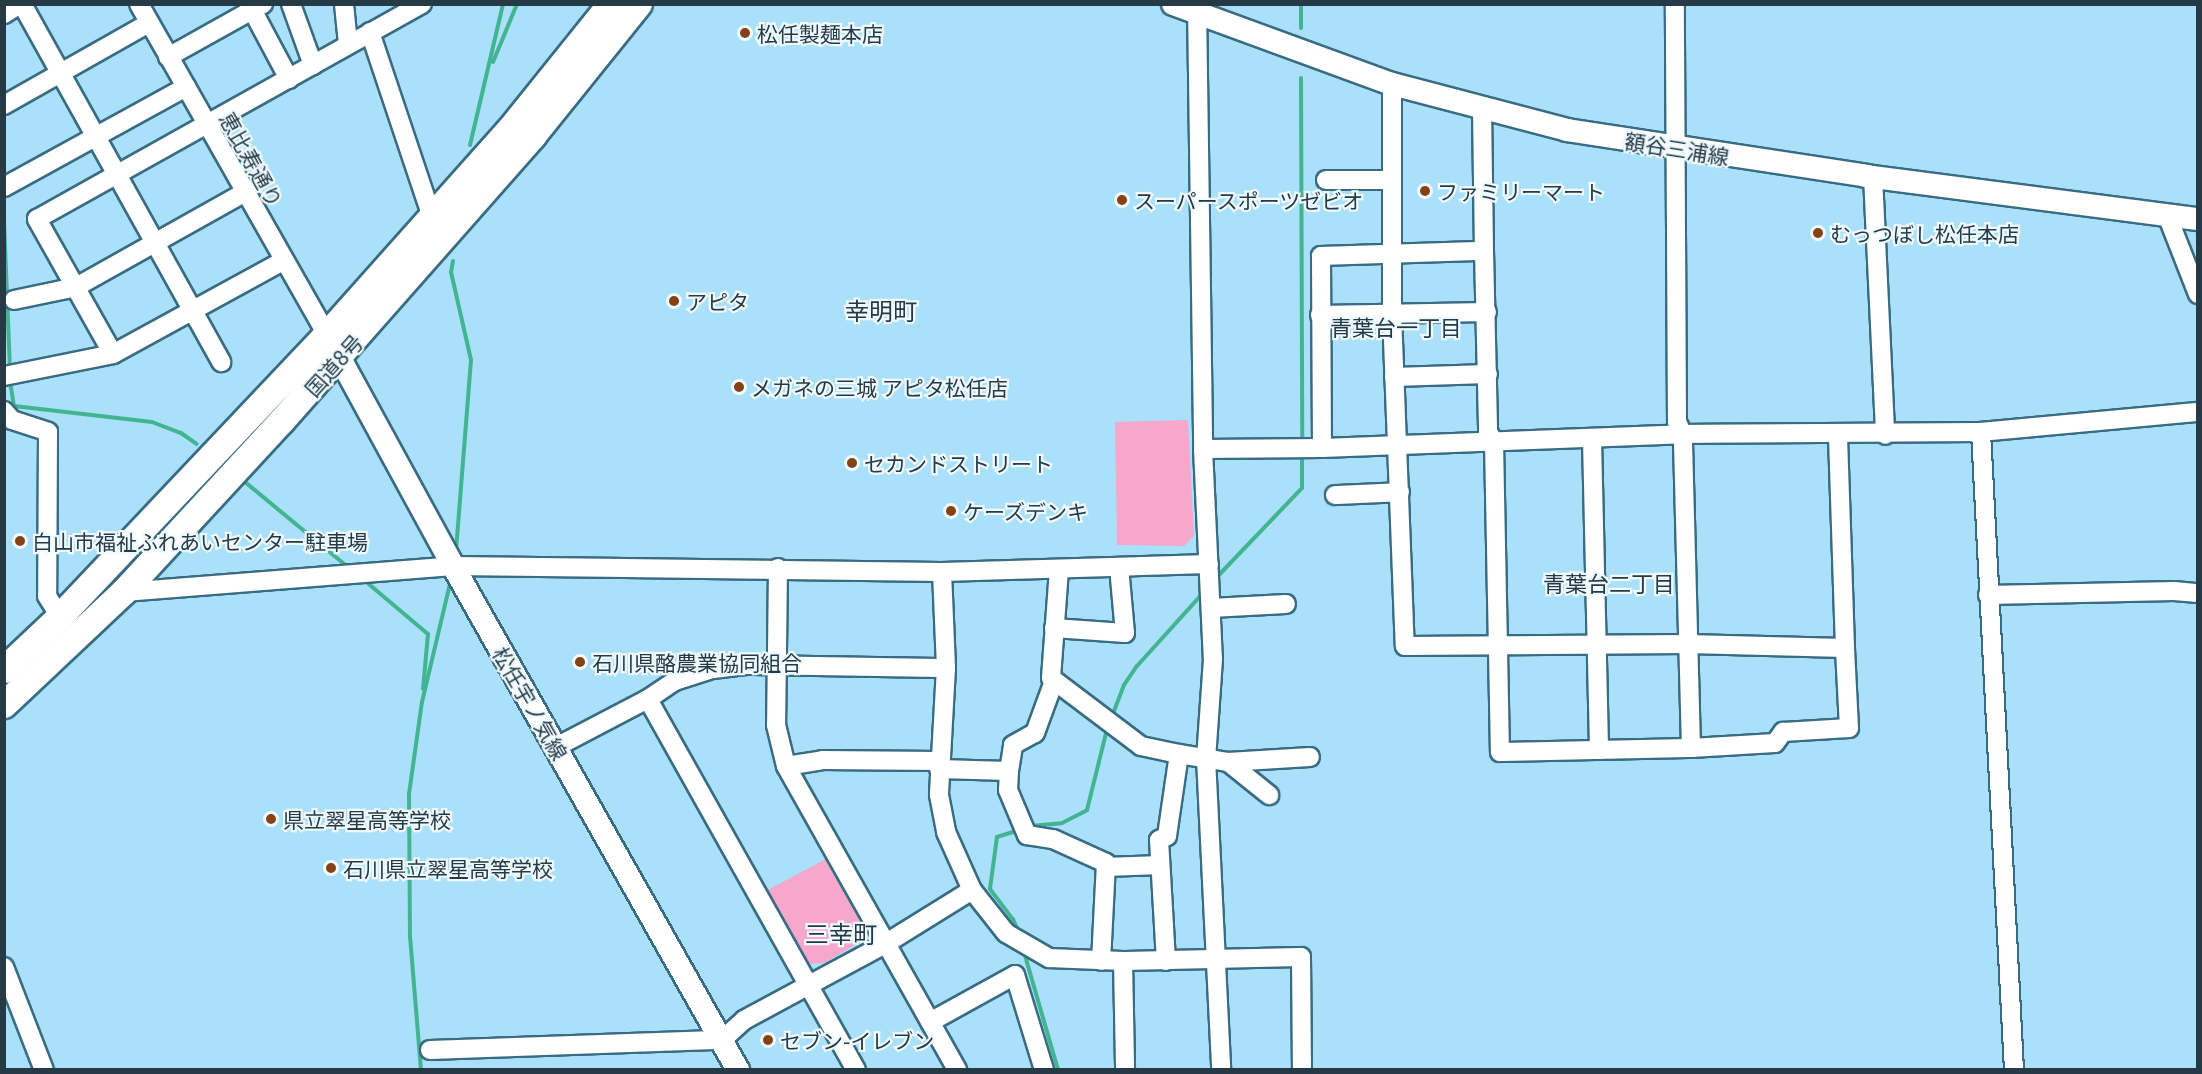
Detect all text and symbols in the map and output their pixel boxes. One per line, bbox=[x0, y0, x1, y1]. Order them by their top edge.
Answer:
place label: 松任製麺本店 bbox=[757, 20, 883, 46]
marker: 松任製麺本店 bbox=[738, 26, 752, 40]
street label: 恵比寿通り bbox=[216, 107, 288, 211]
street label: 額谷三浦線 bbox=[1623, 127, 1731, 169]
place label: ファミリーマート bbox=[1437, 178, 1605, 204]
marker: ファミリーマート bbox=[1418, 184, 1432, 198]
place label: スーパースポーツゼビオ bbox=[1134, 187, 1365, 213]
marker: スーパースポーツゼビオ bbox=[1115, 193, 1129, 207]
place label: むっつぼし松任本店 bbox=[1830, 220, 2019, 246]
marker: むっつぼし松任本店 bbox=[1811, 226, 1825, 240]
place label: アピタ bbox=[686, 288, 749, 314]
marker: アピタ bbox=[667, 294, 681, 308]
district label: 幸明町 bbox=[845, 296, 917, 324]
district label: 青葉台一丁目 bbox=[1330, 314, 1462, 340]
street label: 国道8号 bbox=[299, 329, 367, 401]
place label: メガネの三城 アピタ松任店 bbox=[751, 374, 1008, 400]
marker: メガネの三城 アピタ松任店 bbox=[732, 380, 746, 394]
place label: セカンドストリート bbox=[864, 450, 1053, 476]
marker: セカンドストリート bbox=[845, 456, 859, 470]
place label: ケーズデンキ bbox=[963, 498, 1089, 524]
marker: ケーズデンキ bbox=[944, 504, 958, 518]
place label: 白山市福祉ふれあいセンター駐車場 bbox=[32, 528, 368, 554]
marker: 白山市福祉ふれあいセンター駐車場 bbox=[13, 534, 27, 548]
district label: 青葉台二丁目 bbox=[1543, 570, 1675, 596]
street label: 松任宇ノ気線 bbox=[489, 642, 573, 764]
place label: 石川県酪農業協同組合 bbox=[592, 649, 802, 675]
marker: 石川県酪農業協同組合 bbox=[573, 655, 587, 669]
place label: 県立翠星高等学校 bbox=[283, 806, 451, 832]
marker: 県立翠星高等学校 bbox=[264, 812, 278, 826]
place label: 石川県立翠星高等学校 bbox=[343, 855, 553, 881]
marker: 石川県立翠星高等学校 bbox=[324, 861, 338, 875]
district label: 三幸町 bbox=[805, 919, 877, 947]
place label: セブン-イレブン bbox=[780, 1027, 934, 1053]
marker: セブン-イレブン bbox=[761, 1033, 775, 1047]

